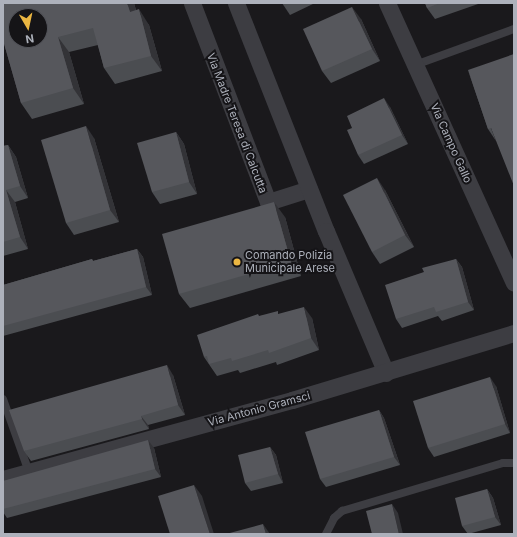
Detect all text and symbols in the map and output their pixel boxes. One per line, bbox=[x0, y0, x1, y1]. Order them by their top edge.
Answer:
north arrow bbox=[8, 8, 48, 48]
text: N bbox=[24, 31, 35, 46]
street label: Via Madre Teresa di Calcutta bbox=[204, 51, 270, 195]
street label: Via Campo Gallo bbox=[427, 101, 475, 185]
place label: Comando Polizia Municipale Arese bbox=[245, 249, 335, 275]
marker: Comando Polizia Municipale Arese bbox=[232, 257, 242, 267]
street label: Via Antonio Gramsci bbox=[206, 389, 312, 429]

